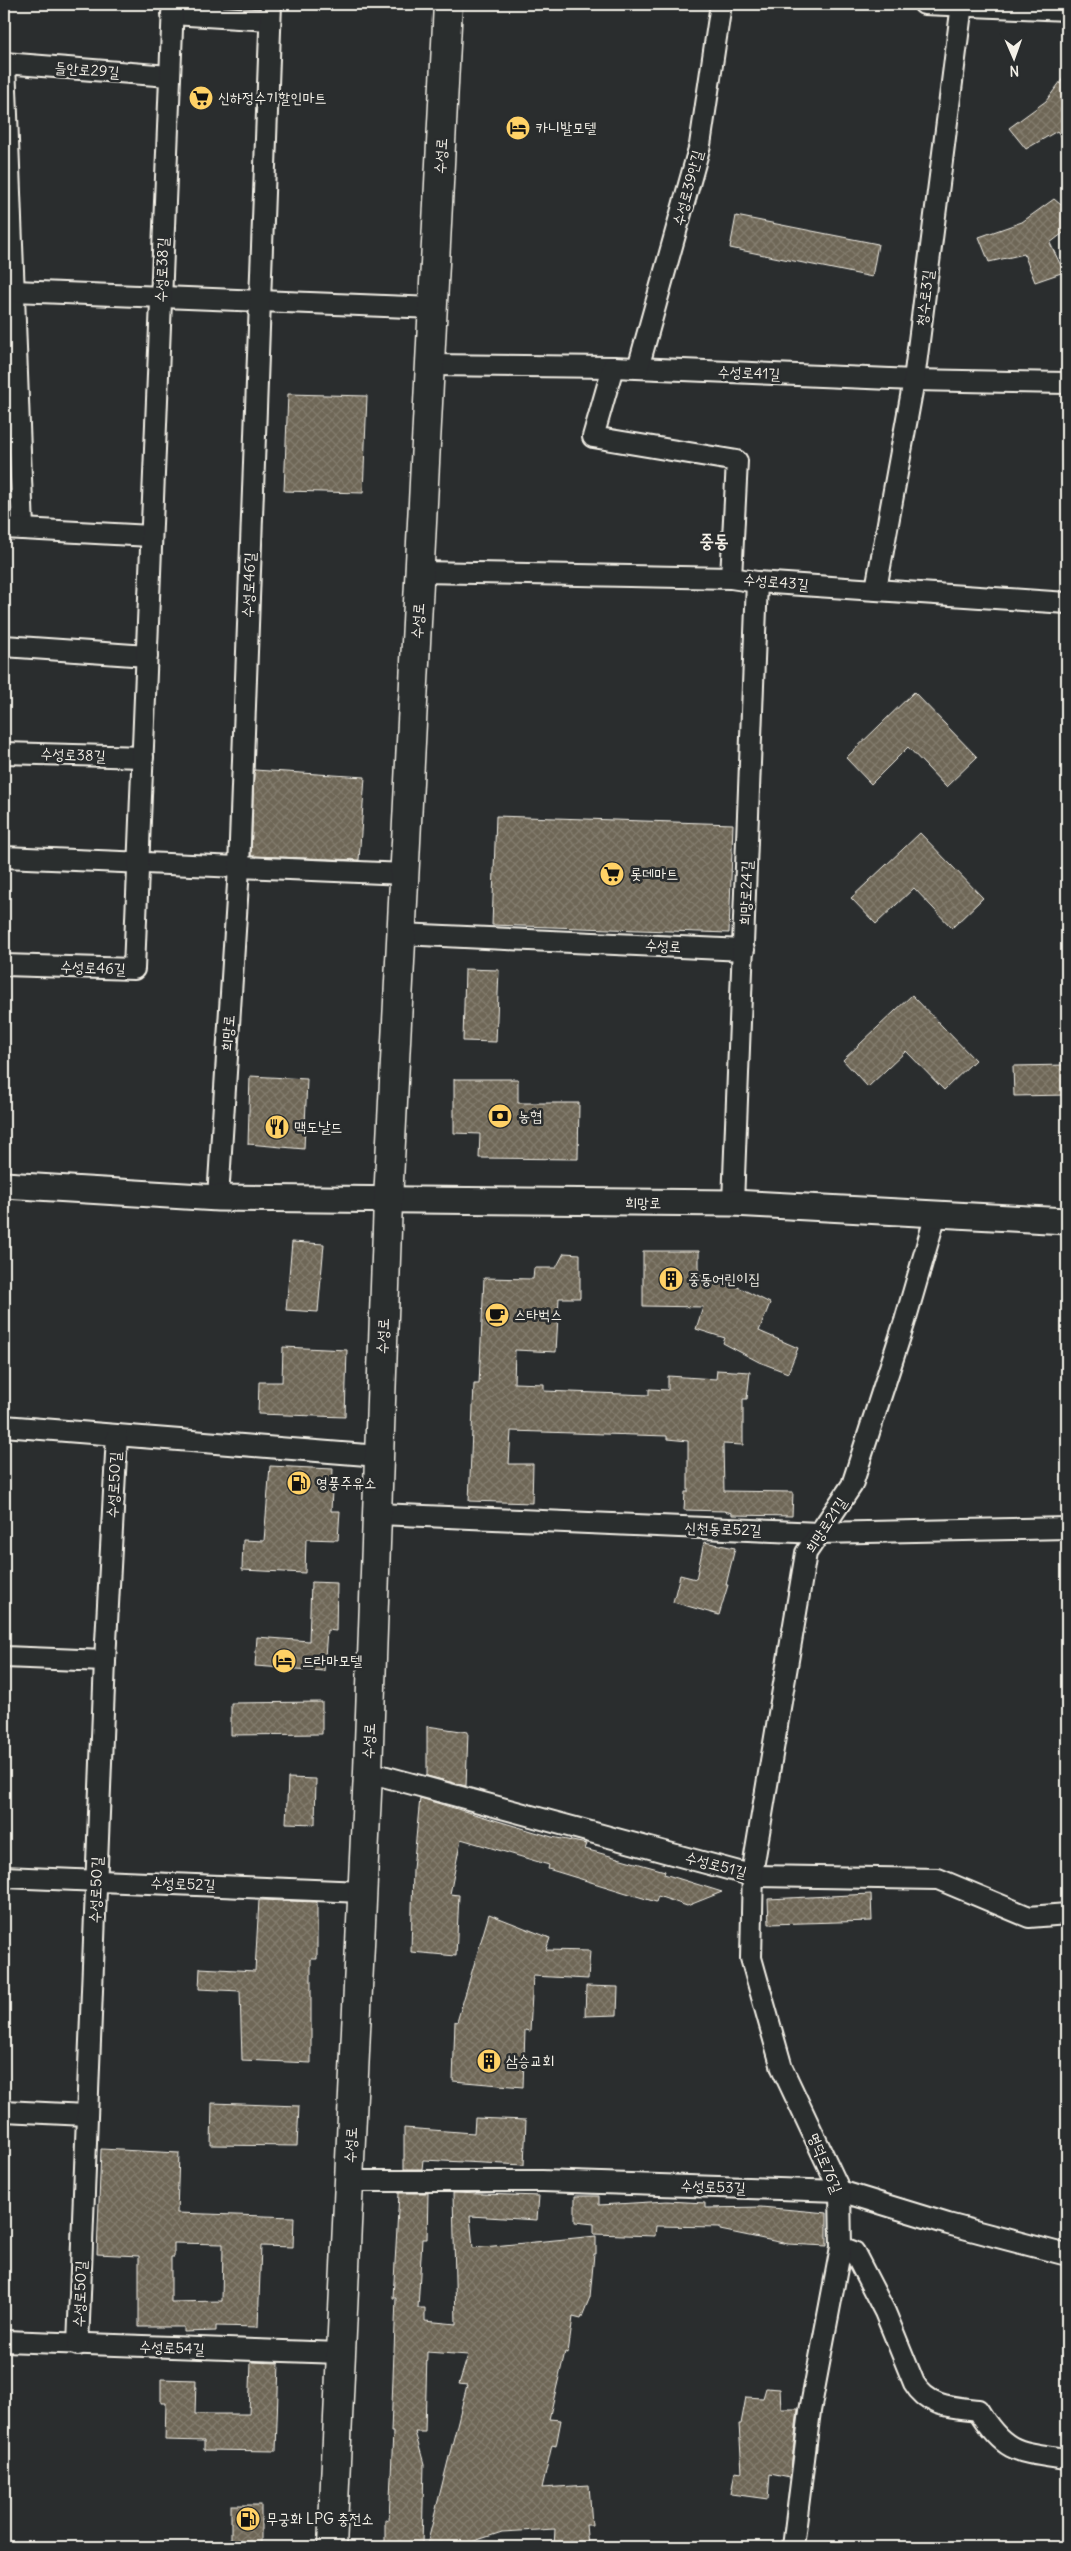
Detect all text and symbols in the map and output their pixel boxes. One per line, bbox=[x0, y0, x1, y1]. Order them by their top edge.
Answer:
north arrow bbox=[988, 32, 1038, 82]
street label: 들안로29길 bbox=[54, 58, 120, 81]
text: N bbox=[1009, 62, 1020, 80]
supermarket icon: 신하정수기할인마트 bbox=[188, 85, 214, 111]
place label: 신하정수기할인마트 bbox=[218, 88, 327, 107]
hotel icon: 카니발모텔 bbox=[505, 115, 531, 141]
place label: 카니발모텔 bbox=[536, 118, 596, 137]
street label: 수성로 bbox=[430, 137, 451, 175]
street label: 수성로39안길 bbox=[668, 148, 707, 228]
street label: 수성로38길 bbox=[151, 237, 172, 303]
street label: 청수로3길 bbox=[912, 269, 937, 327]
street label: 수성로41길 bbox=[717, 362, 781, 383]
district label: 중동 bbox=[700, 529, 728, 552]
street label: 수성로46길 bbox=[238, 552, 259, 618]
street label: 수성로43길 bbox=[743, 569, 809, 594]
street label: 수성로 bbox=[407, 602, 428, 640]
street label: 수성로38길 bbox=[40, 744, 106, 765]
street label: 희망로24길 bbox=[735, 860, 756, 926]
supermarket icon: 롯데마트 bbox=[599, 861, 625, 887]
place label: 롯데마트 bbox=[630, 864, 678, 883]
street label: 수성로 bbox=[644, 935, 682, 956]
street label: 수성로46길 bbox=[60, 957, 126, 978]
street label: 희망로 bbox=[217, 1014, 238, 1052]
bank icon: 농협 bbox=[487, 1103, 513, 1129]
place label: 농협 bbox=[518, 1106, 542, 1125]
restaurant icon: 맥도날드 bbox=[264, 1114, 290, 1140]
place label: 맥도날드 bbox=[294, 1117, 342, 1136]
street label: 희망로 bbox=[625, 1193, 661, 1212]
building icon: 중동어린이집 bbox=[658, 1266, 684, 1292]
place label: 중동어린이집 bbox=[688, 1269, 760, 1288]
cafe icon: 스타벅스 bbox=[484, 1302, 510, 1328]
place label: 스타벅스 bbox=[514, 1305, 562, 1324]
street label: 수성로 bbox=[372, 1318, 393, 1354]
street label: 수성로50길 bbox=[102, 1451, 125, 1519]
fuel station icon: 영풍주유소 bbox=[286, 1470, 312, 1496]
place label: 영풍주유소 bbox=[316, 1473, 376, 1492]
street label: 희망로21길 bbox=[801, 1493, 851, 1556]
street label: 신천동로52길 bbox=[684, 1518, 762, 1539]
hotel icon: 드라마모텔 bbox=[271, 1648, 297, 1674]
place label: 드라마모텔 bbox=[302, 1651, 362, 1670]
street label: 수성로 bbox=[358, 1723, 379, 1759]
street label: 수성로51길 bbox=[683, 1847, 749, 1882]
street label: 수성로50길 bbox=[85, 1856, 106, 1924]
street label: 수성로52길 bbox=[150, 1873, 216, 1894]
building icon: 삼승교회 bbox=[476, 2048, 502, 2074]
place label: 삼승교회 bbox=[506, 2051, 554, 2070]
street label: 수성로 bbox=[340, 2127, 361, 2163]
street label: 명덕로76길 bbox=[804, 2130, 847, 2196]
street label: 수성로53길 bbox=[680, 2176, 746, 2197]
street label: 수성로50길 bbox=[69, 2260, 90, 2328]
street label: 수성로54길 bbox=[139, 2337, 205, 2358]
fuel station icon: 무궁화 LPG 충전소 bbox=[235, 2506, 261, 2532]
place label: 무궁화 LPG 충전소 bbox=[266, 2509, 374, 2528]

